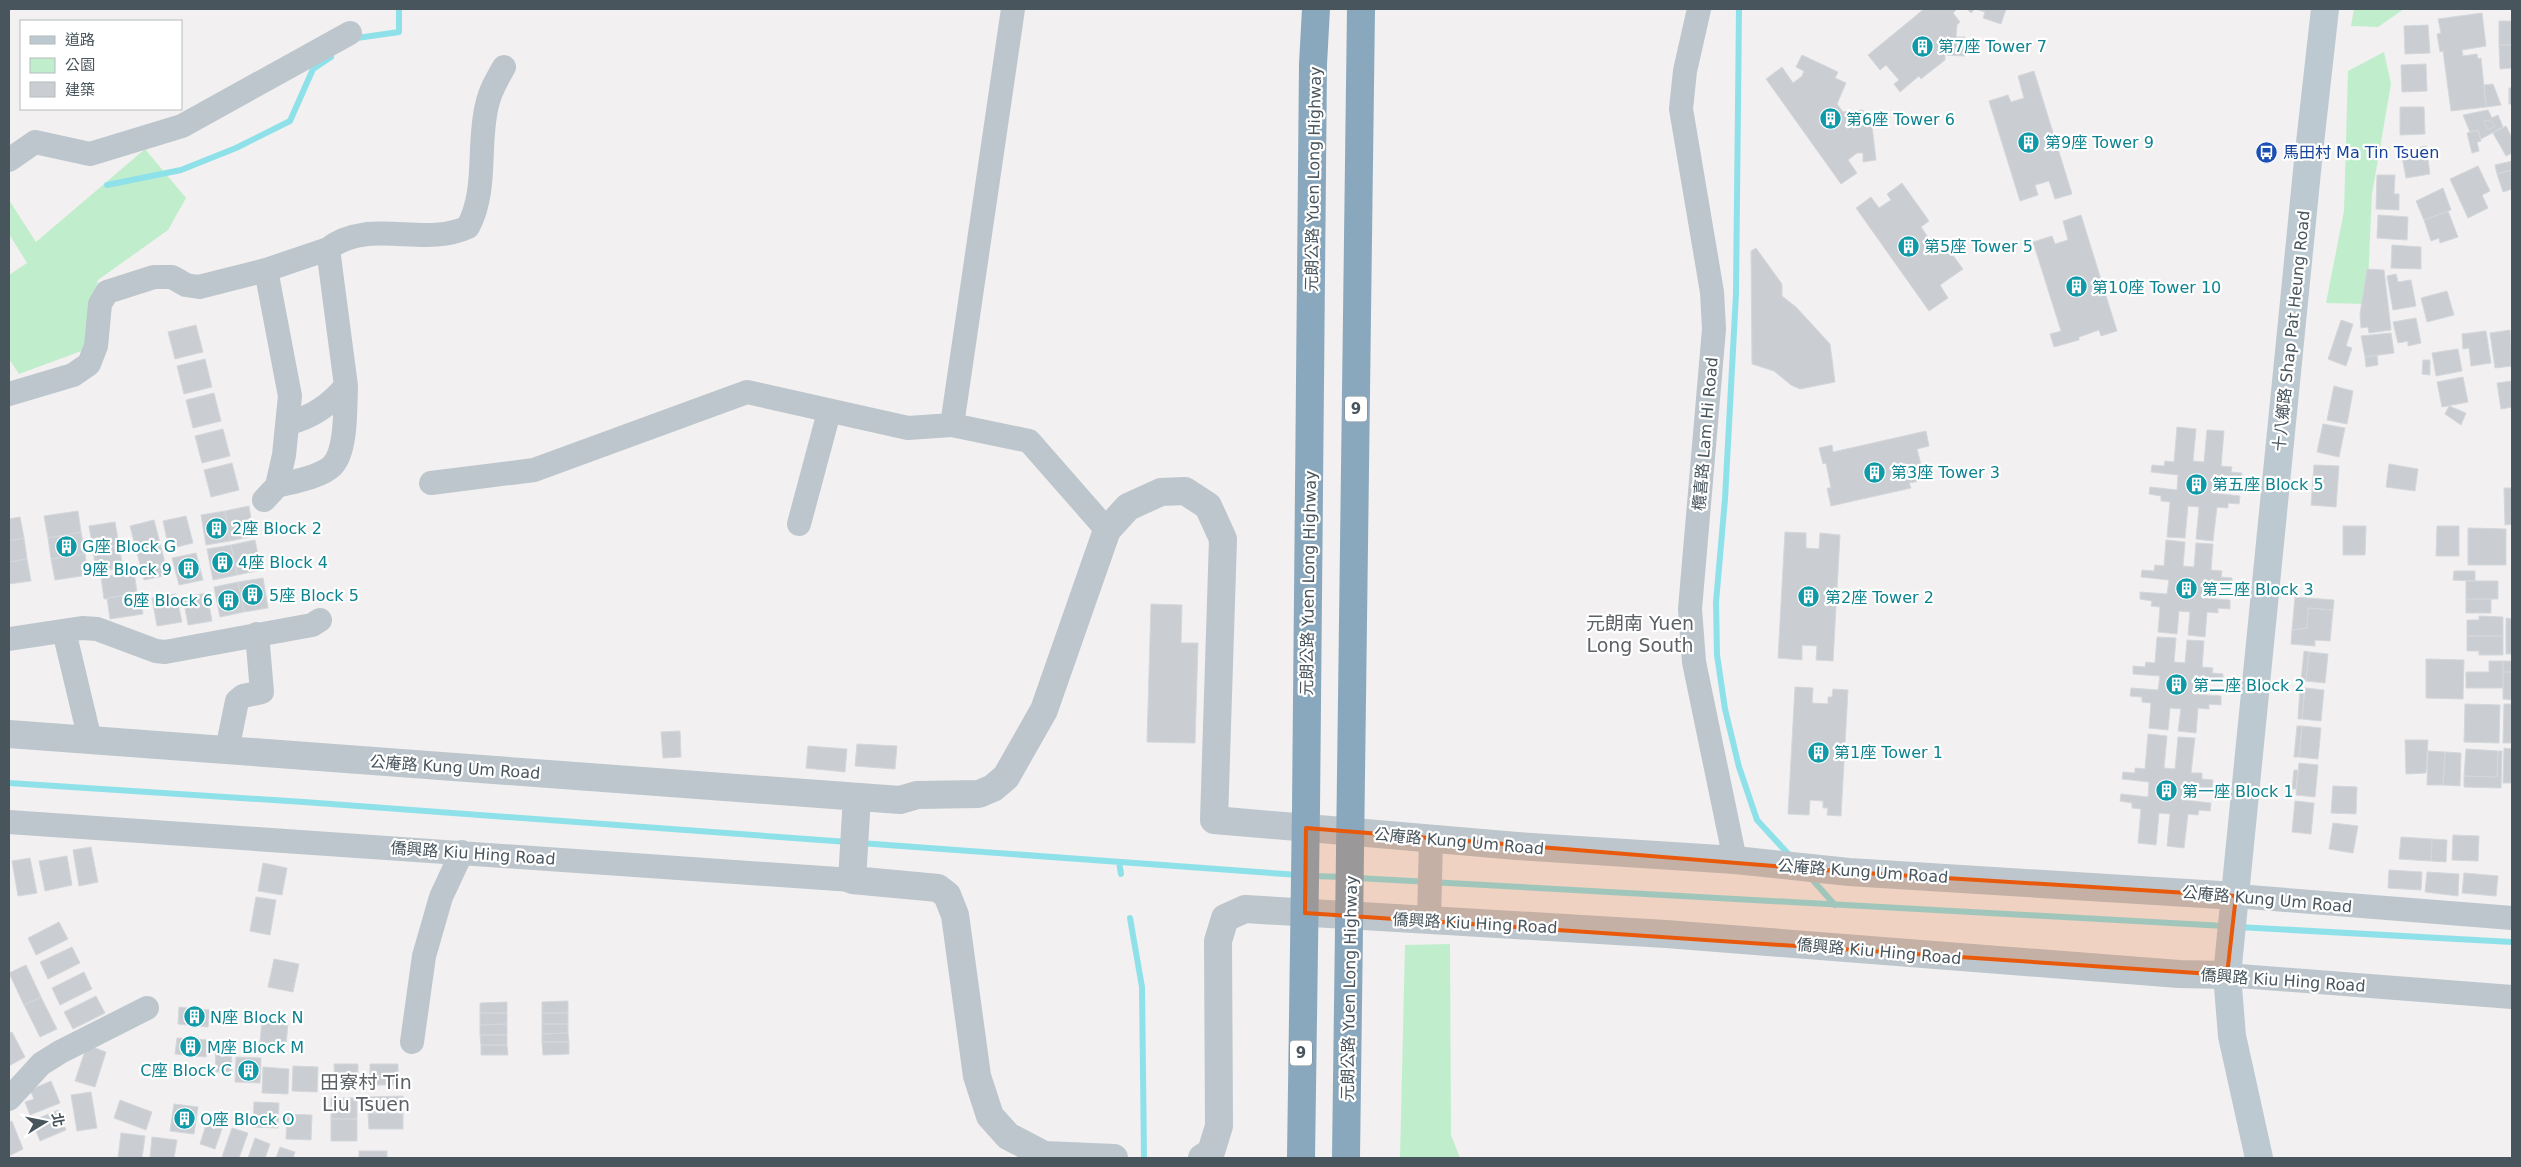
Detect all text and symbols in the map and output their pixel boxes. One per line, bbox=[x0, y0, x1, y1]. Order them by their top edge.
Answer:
legend bbox=[20, 20, 182, 110]
text: 道路 bbox=[65, 31, 95, 49]
building icon: 第7座 Tower 7 bbox=[1910, 34, 1934, 58]
place label: 第7座 Tower 7 bbox=[1938, 37, 2047, 56]
text: 公園 bbox=[65, 56, 95, 74]
street label: 元朗公路 Yuen Long Highway bbox=[1302, 66, 1325, 292]
text: 建築 bbox=[65, 81, 95, 99]
building icon: 第6座 Tower 6 bbox=[1818, 107, 1842, 131]
place label: 第6座 Tower 6 bbox=[1846, 110, 1955, 129]
building icon: 第9座 Tower 9 bbox=[2017, 130, 2041, 154]
place label: 第9座 Tower 9 bbox=[2045, 133, 2154, 152]
bus stop icon: 馬田村 Ma Tin Tsuen bbox=[2255, 140, 2279, 164]
place label: 馬田村 Ma Tin Tsuen bbox=[2283, 143, 2439, 162]
street label: 十八鄉路 Shap Pat Heung Road bbox=[2269, 210, 2314, 452]
building icon: 第5座 Tower 5 bbox=[1896, 234, 1920, 258]
place label: 第5座 Tower 5 bbox=[1924, 237, 2033, 256]
building icon: 第10座 Tower 10 bbox=[2064, 275, 2088, 299]
place label: 第10座 Tower 10 bbox=[2092, 278, 2221, 297]
street label: 欖喜路 Lam Hi Road bbox=[1689, 356, 1722, 512]
road number: 9 bbox=[1345, 396, 1367, 422]
building icon: 第3座 Tower 3 bbox=[1863, 460, 1887, 484]
place label: 第3座 Tower 3 bbox=[1891, 463, 2000, 482]
street label: 元朗公路 Yuen Long Highway bbox=[1297, 470, 1320, 696]
building icon: 第五座 Block 5 bbox=[2184, 472, 2208, 496]
place label: 第五座 Block 5 bbox=[2212, 475, 2324, 494]
building icon: 2座 Block 2 bbox=[204, 516, 228, 540]
place label: 2座 Block 2 bbox=[232, 519, 322, 538]
building icon: G座 Block G bbox=[54, 534, 78, 558]
place label: G座 Block G bbox=[82, 537, 176, 556]
building icon: 4座 Block 4 bbox=[210, 550, 234, 574]
place label: 4座 Block 4 bbox=[238, 553, 328, 572]
building icon: 9座 Block 9 bbox=[176, 557, 200, 581]
place label: 9座 Block 9 bbox=[82, 560, 172, 579]
building icon: 第三座 Block 3 bbox=[2174, 577, 2198, 601]
place label: 第三座 Block 3 bbox=[2202, 580, 2314, 599]
building icon: 5座 Block 5 bbox=[241, 583, 265, 607]
building icon: 第2座 Tower 2 bbox=[1797, 585, 1821, 609]
place label: 5座 Block 5 bbox=[269, 586, 359, 605]
building icon: 6座 Block 6 bbox=[217, 588, 241, 612]
place label: 第2座 Tower 2 bbox=[1825, 588, 1934, 607]
place label: 6座 Block 6 bbox=[123, 591, 213, 610]
district label: 元朗南 Yuen Long South bbox=[1586, 612, 1694, 656]
building icon: 第二座 Block 2 bbox=[2165, 673, 2189, 697]
place label: 第二座 Block 2 bbox=[2193, 676, 2305, 695]
building icon: 第1座 Tower 1 bbox=[1806, 740, 1830, 764]
place label: 第1座 Tower 1 bbox=[1834, 743, 1943, 762]
street label: 公庵路 Kung Um Road bbox=[369, 752, 541, 783]
building icon: 第一座 Block 1 bbox=[2154, 779, 2178, 803]
place label: 第一座 Block 1 bbox=[2182, 782, 2294, 801]
street label: 公庵路 Kung Um Road bbox=[1373, 825, 1545, 858]
street label: 僑興路 Kiu Hing Road bbox=[390, 838, 556, 869]
street label: 公庵路 Kung Um Road bbox=[1777, 856, 1949, 887]
street label: 元朗公路 Yuen Long Highway bbox=[1338, 875, 1361, 1101]
street label: 公庵路 Kung Um Road bbox=[2181, 883, 2353, 916]
street label: 僑興路 Kiu Hing Road bbox=[1392, 910, 1558, 937]
street label: 僑興路 Kiu Hing Road bbox=[1796, 935, 1962, 968]
street label: 僑興路 Kiu Hing Road bbox=[2200, 965, 2366, 996]
building icon: N座 Block N bbox=[182, 1005, 206, 1029]
place label: N座 Block N bbox=[210, 1008, 303, 1027]
building icon: M座 Block M bbox=[179, 1035, 203, 1059]
place label: M座 Block M bbox=[207, 1038, 304, 1057]
road number: 9 bbox=[1290, 1040, 1312, 1066]
building icon: C座 Block C bbox=[236, 1058, 260, 1082]
place label: C座 Block C bbox=[140, 1061, 232, 1080]
district label: 田寮村 Tin Liu Tsuen bbox=[320, 1071, 412, 1115]
north arrow bbox=[20, 1097, 70, 1147]
building icon: O座 Block O bbox=[172, 1107, 196, 1131]
place label: O座 Block O bbox=[200, 1110, 295, 1129]
text: 北 bbox=[49, 1111, 67, 1128]

